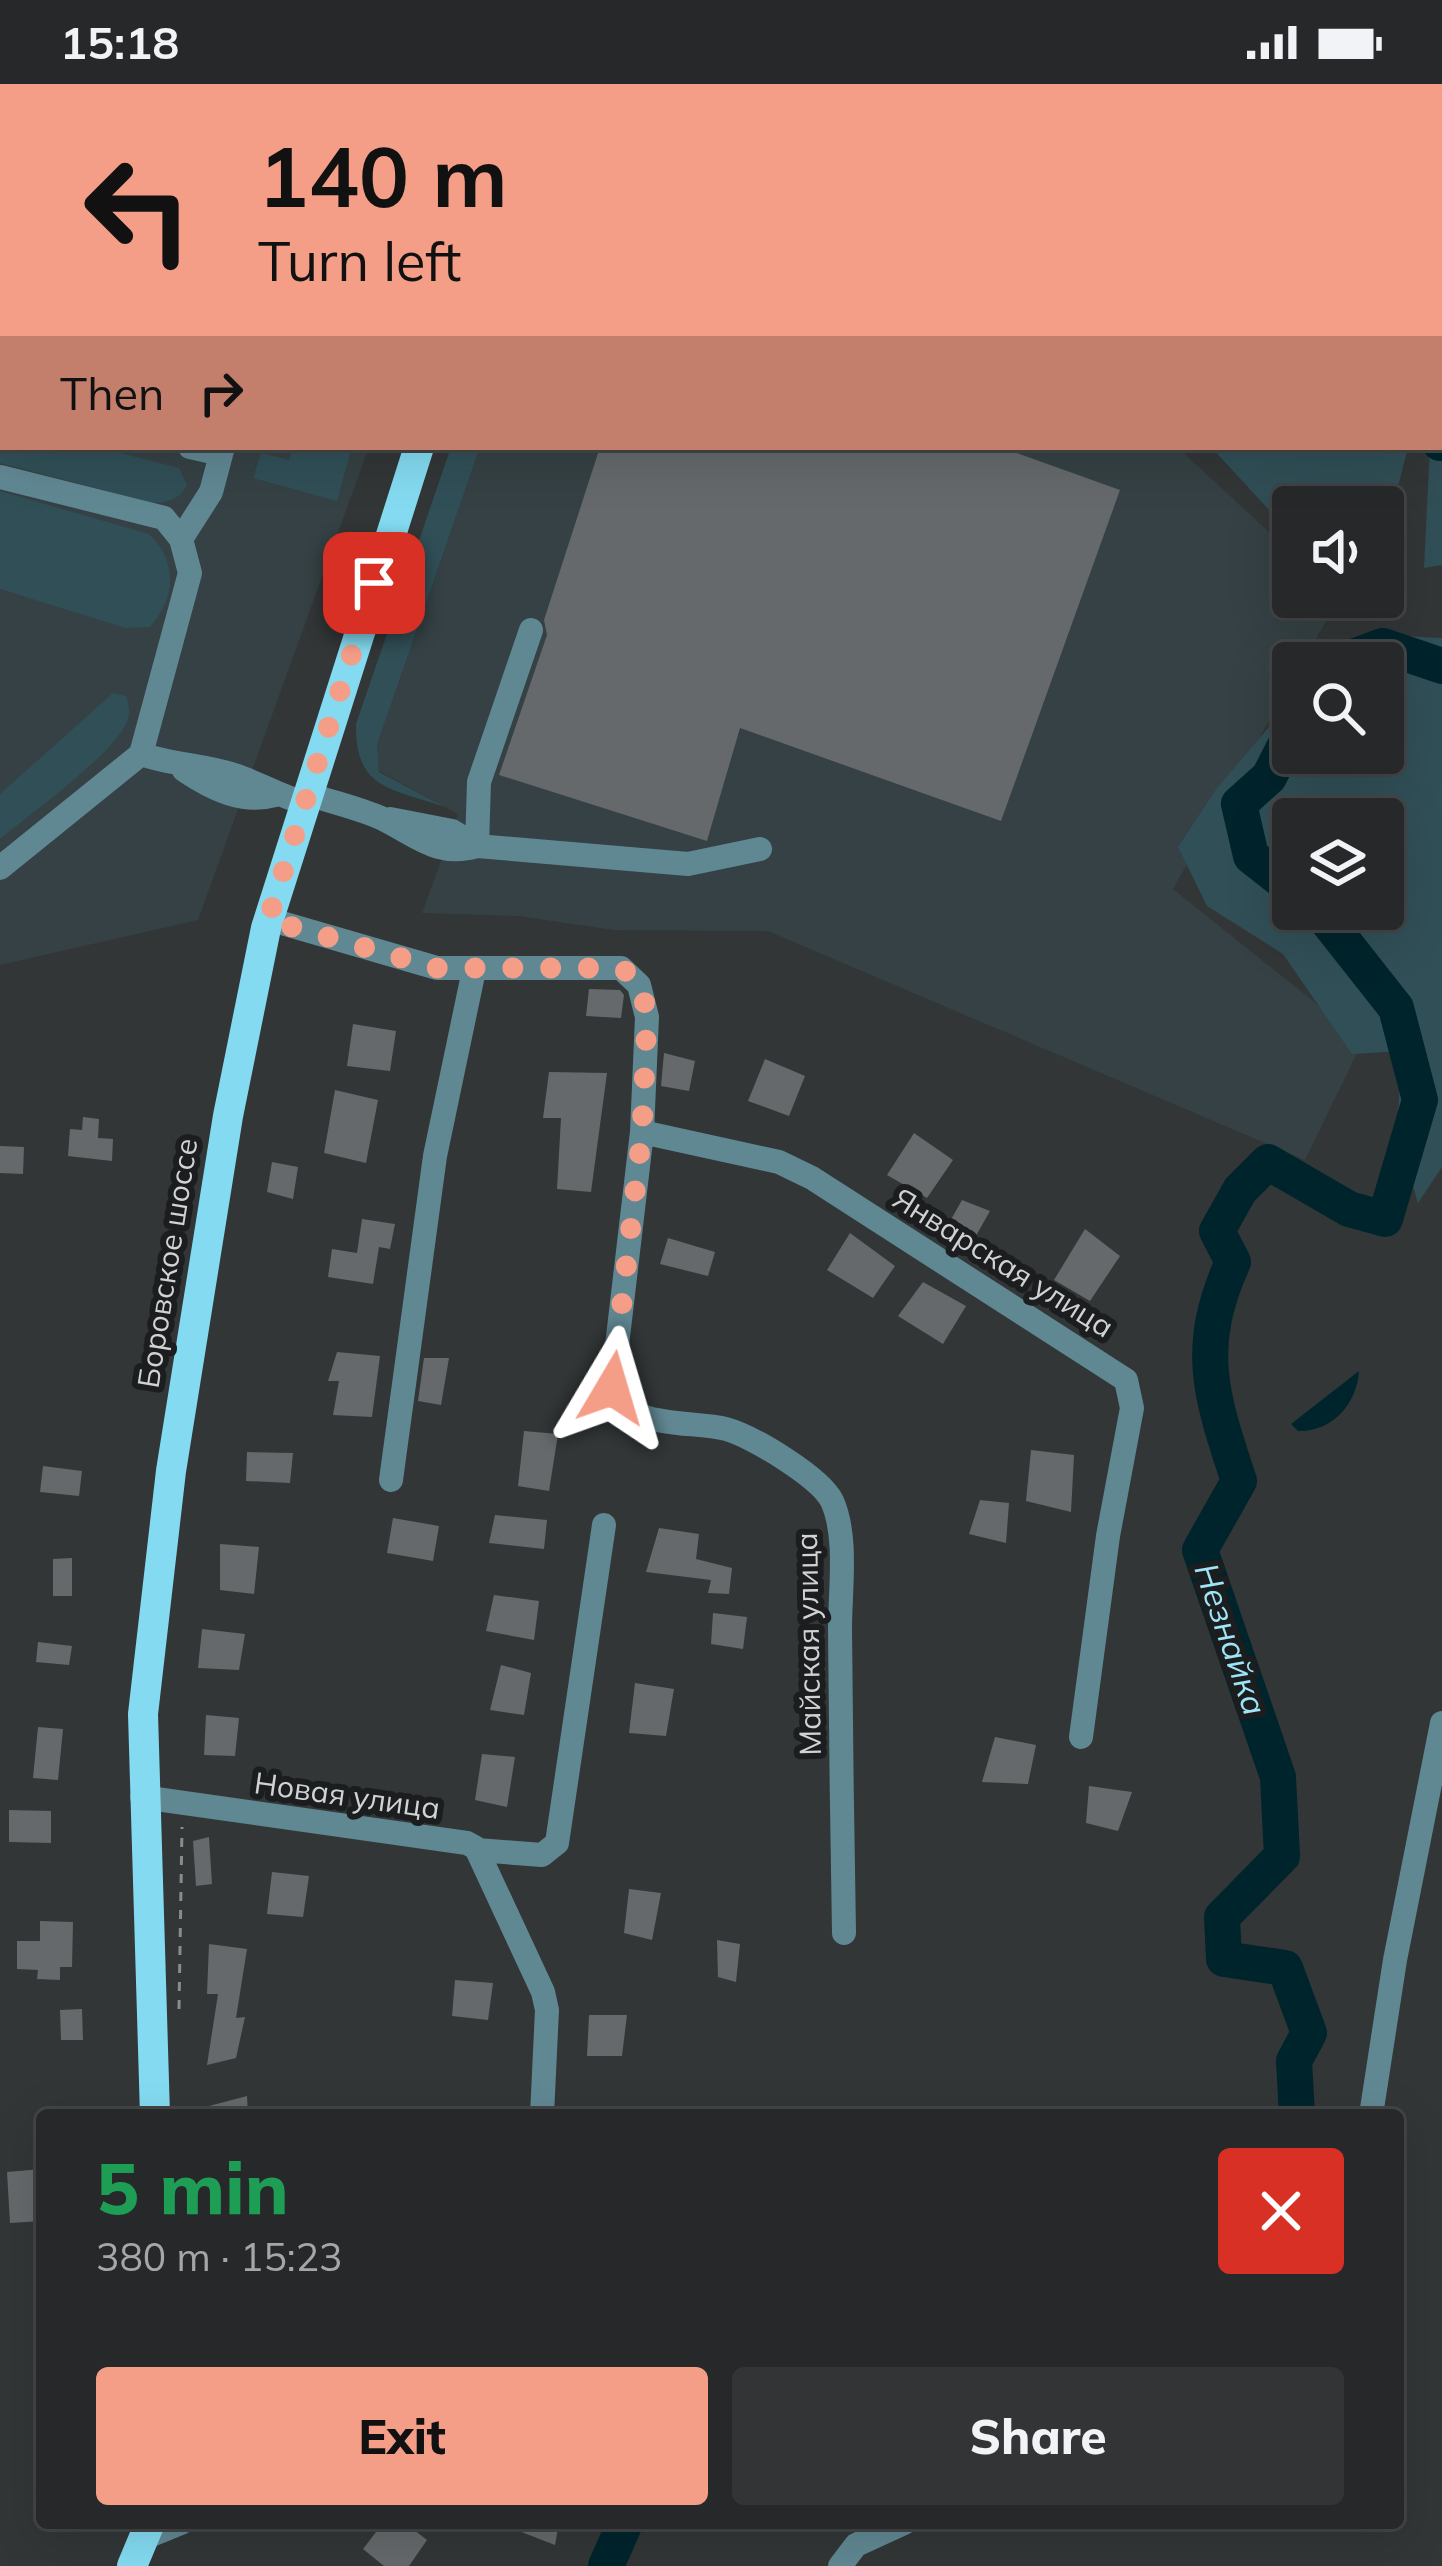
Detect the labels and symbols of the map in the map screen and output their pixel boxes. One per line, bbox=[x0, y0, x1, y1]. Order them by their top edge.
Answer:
pin bbox=[323, 532, 425, 634]
street label: Боровское шоссе bbox=[129, 1135, 206, 1390]
street label: Январская улица bbox=[886, 1179, 1121, 1345]
position arrow bbox=[549, 1325, 675, 1451]
street label: Майская улица bbox=[787, 1532, 829, 1756]
water label: Незнайка bbox=[1186, 1558, 1277, 1720]
street label: Новая улица bbox=[252, 1763, 442, 1827]

